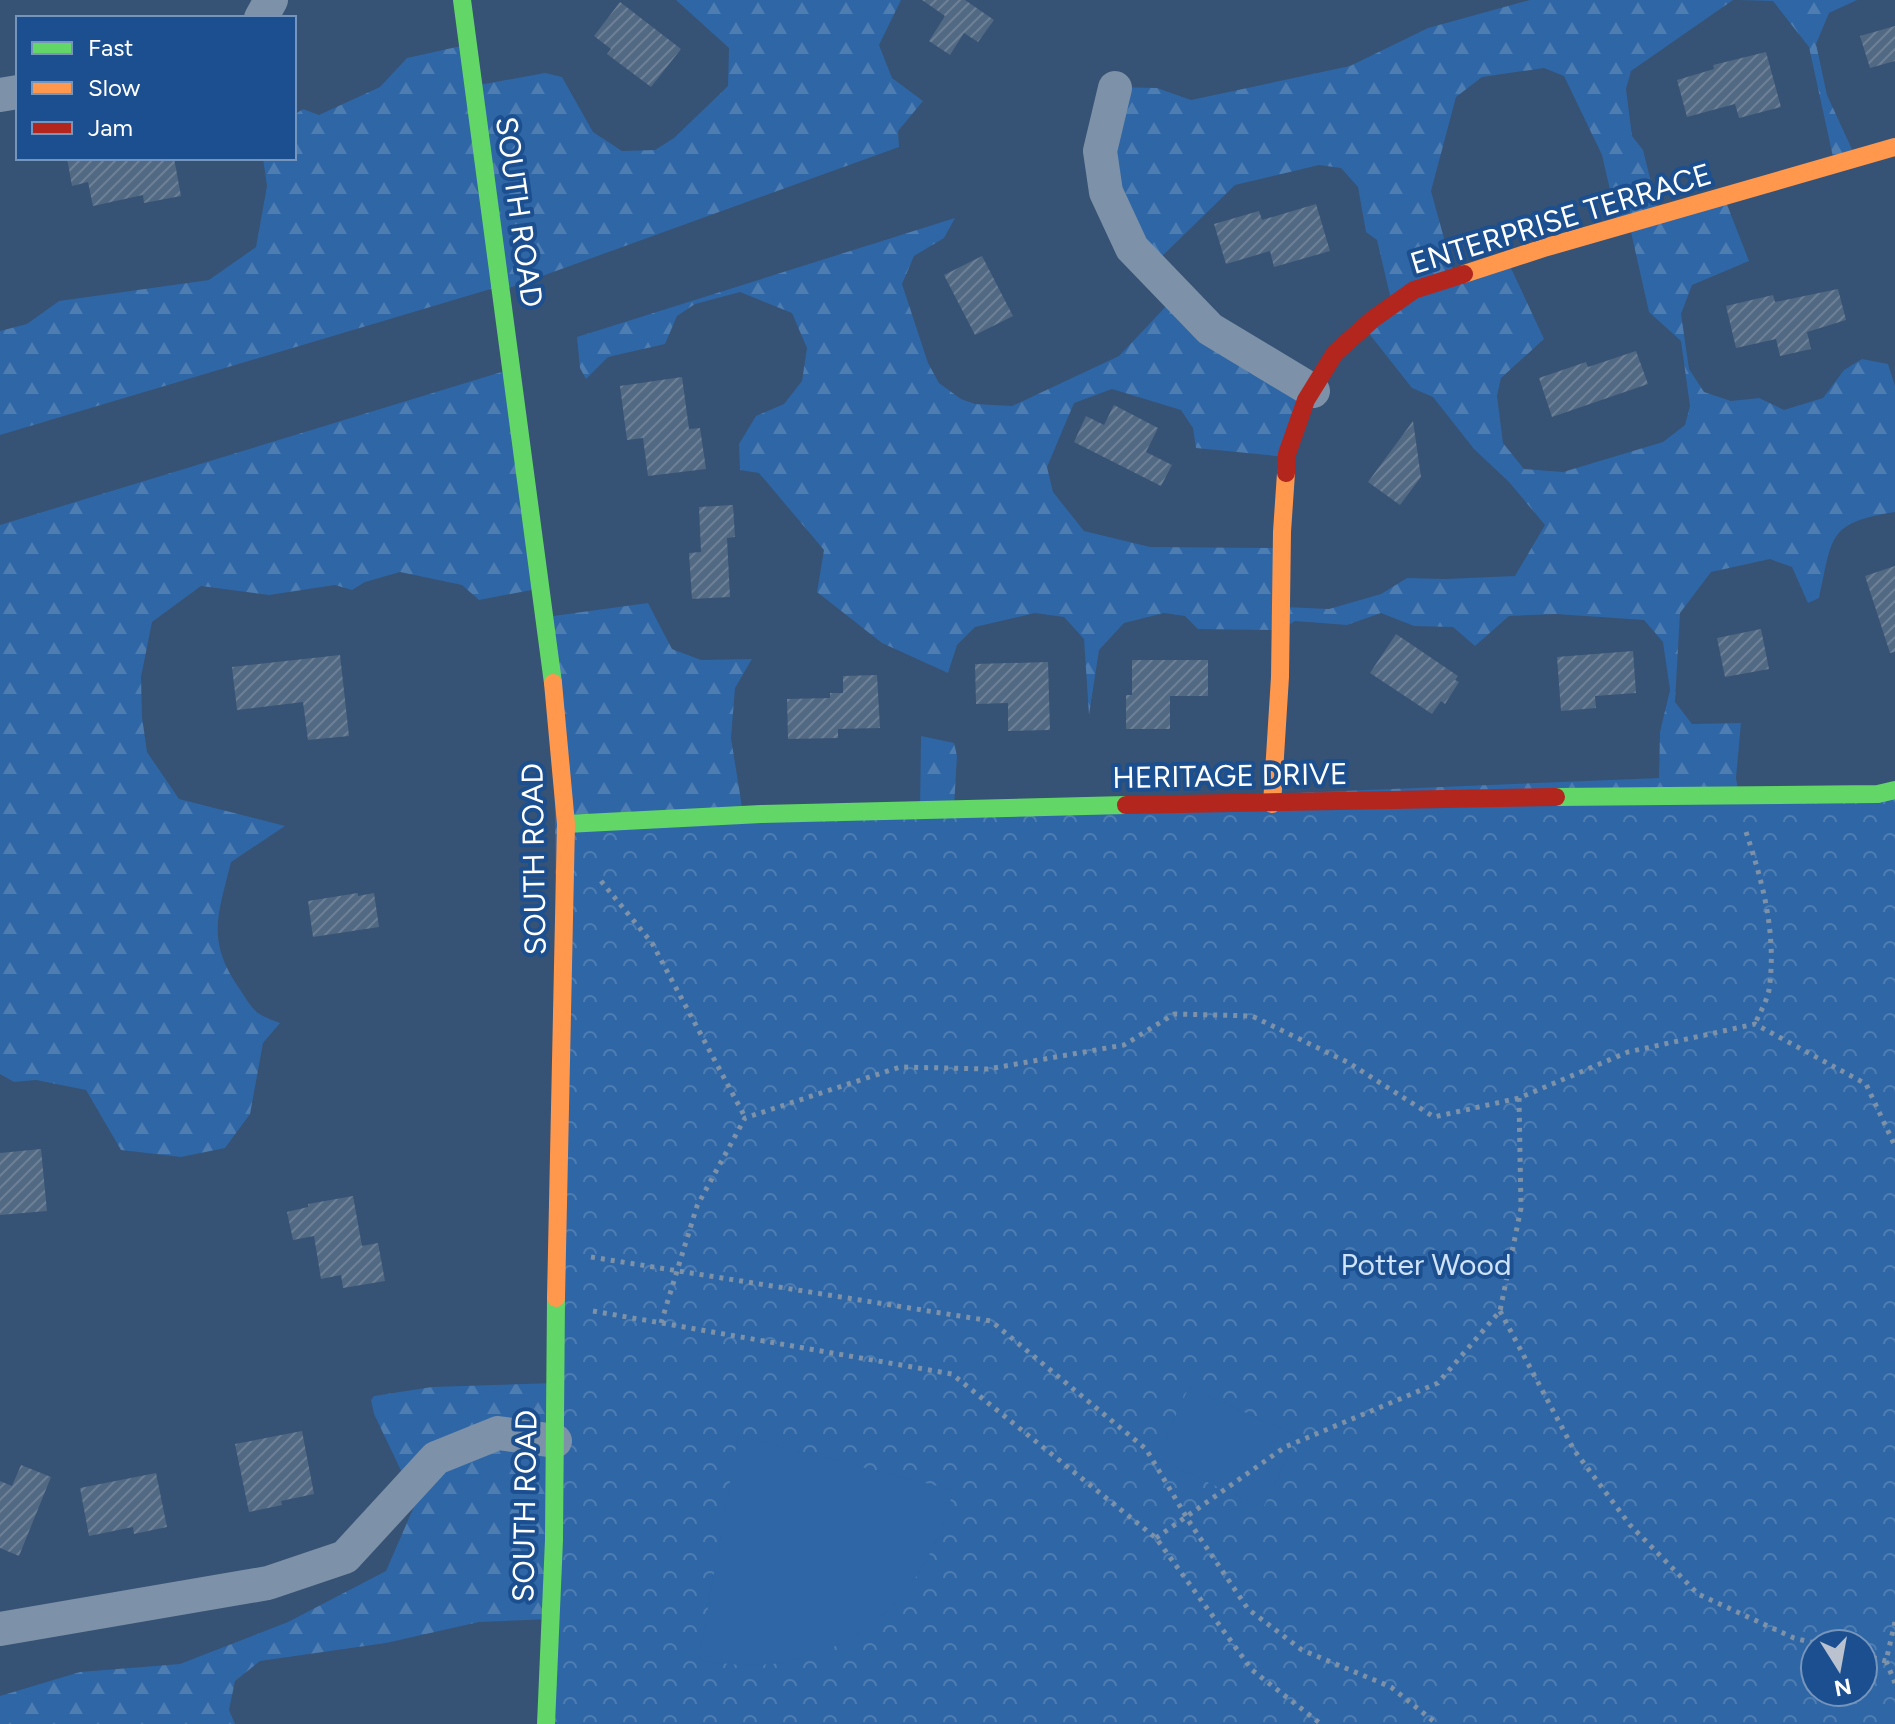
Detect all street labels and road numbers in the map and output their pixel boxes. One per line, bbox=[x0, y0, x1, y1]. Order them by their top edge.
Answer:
street label: SOUTH ROAD bbox=[488, 114, 551, 310]
street label: ENTERPRISE TERRACE bbox=[1406, 155, 1716, 282]
street label: HERITAGE DRIVE bbox=[1112, 755, 1348, 796]
street label: SOUTH ROAD bbox=[513, 763, 554, 955]
street label: SOUTH ROAD bbox=[504, 1410, 545, 1602]

